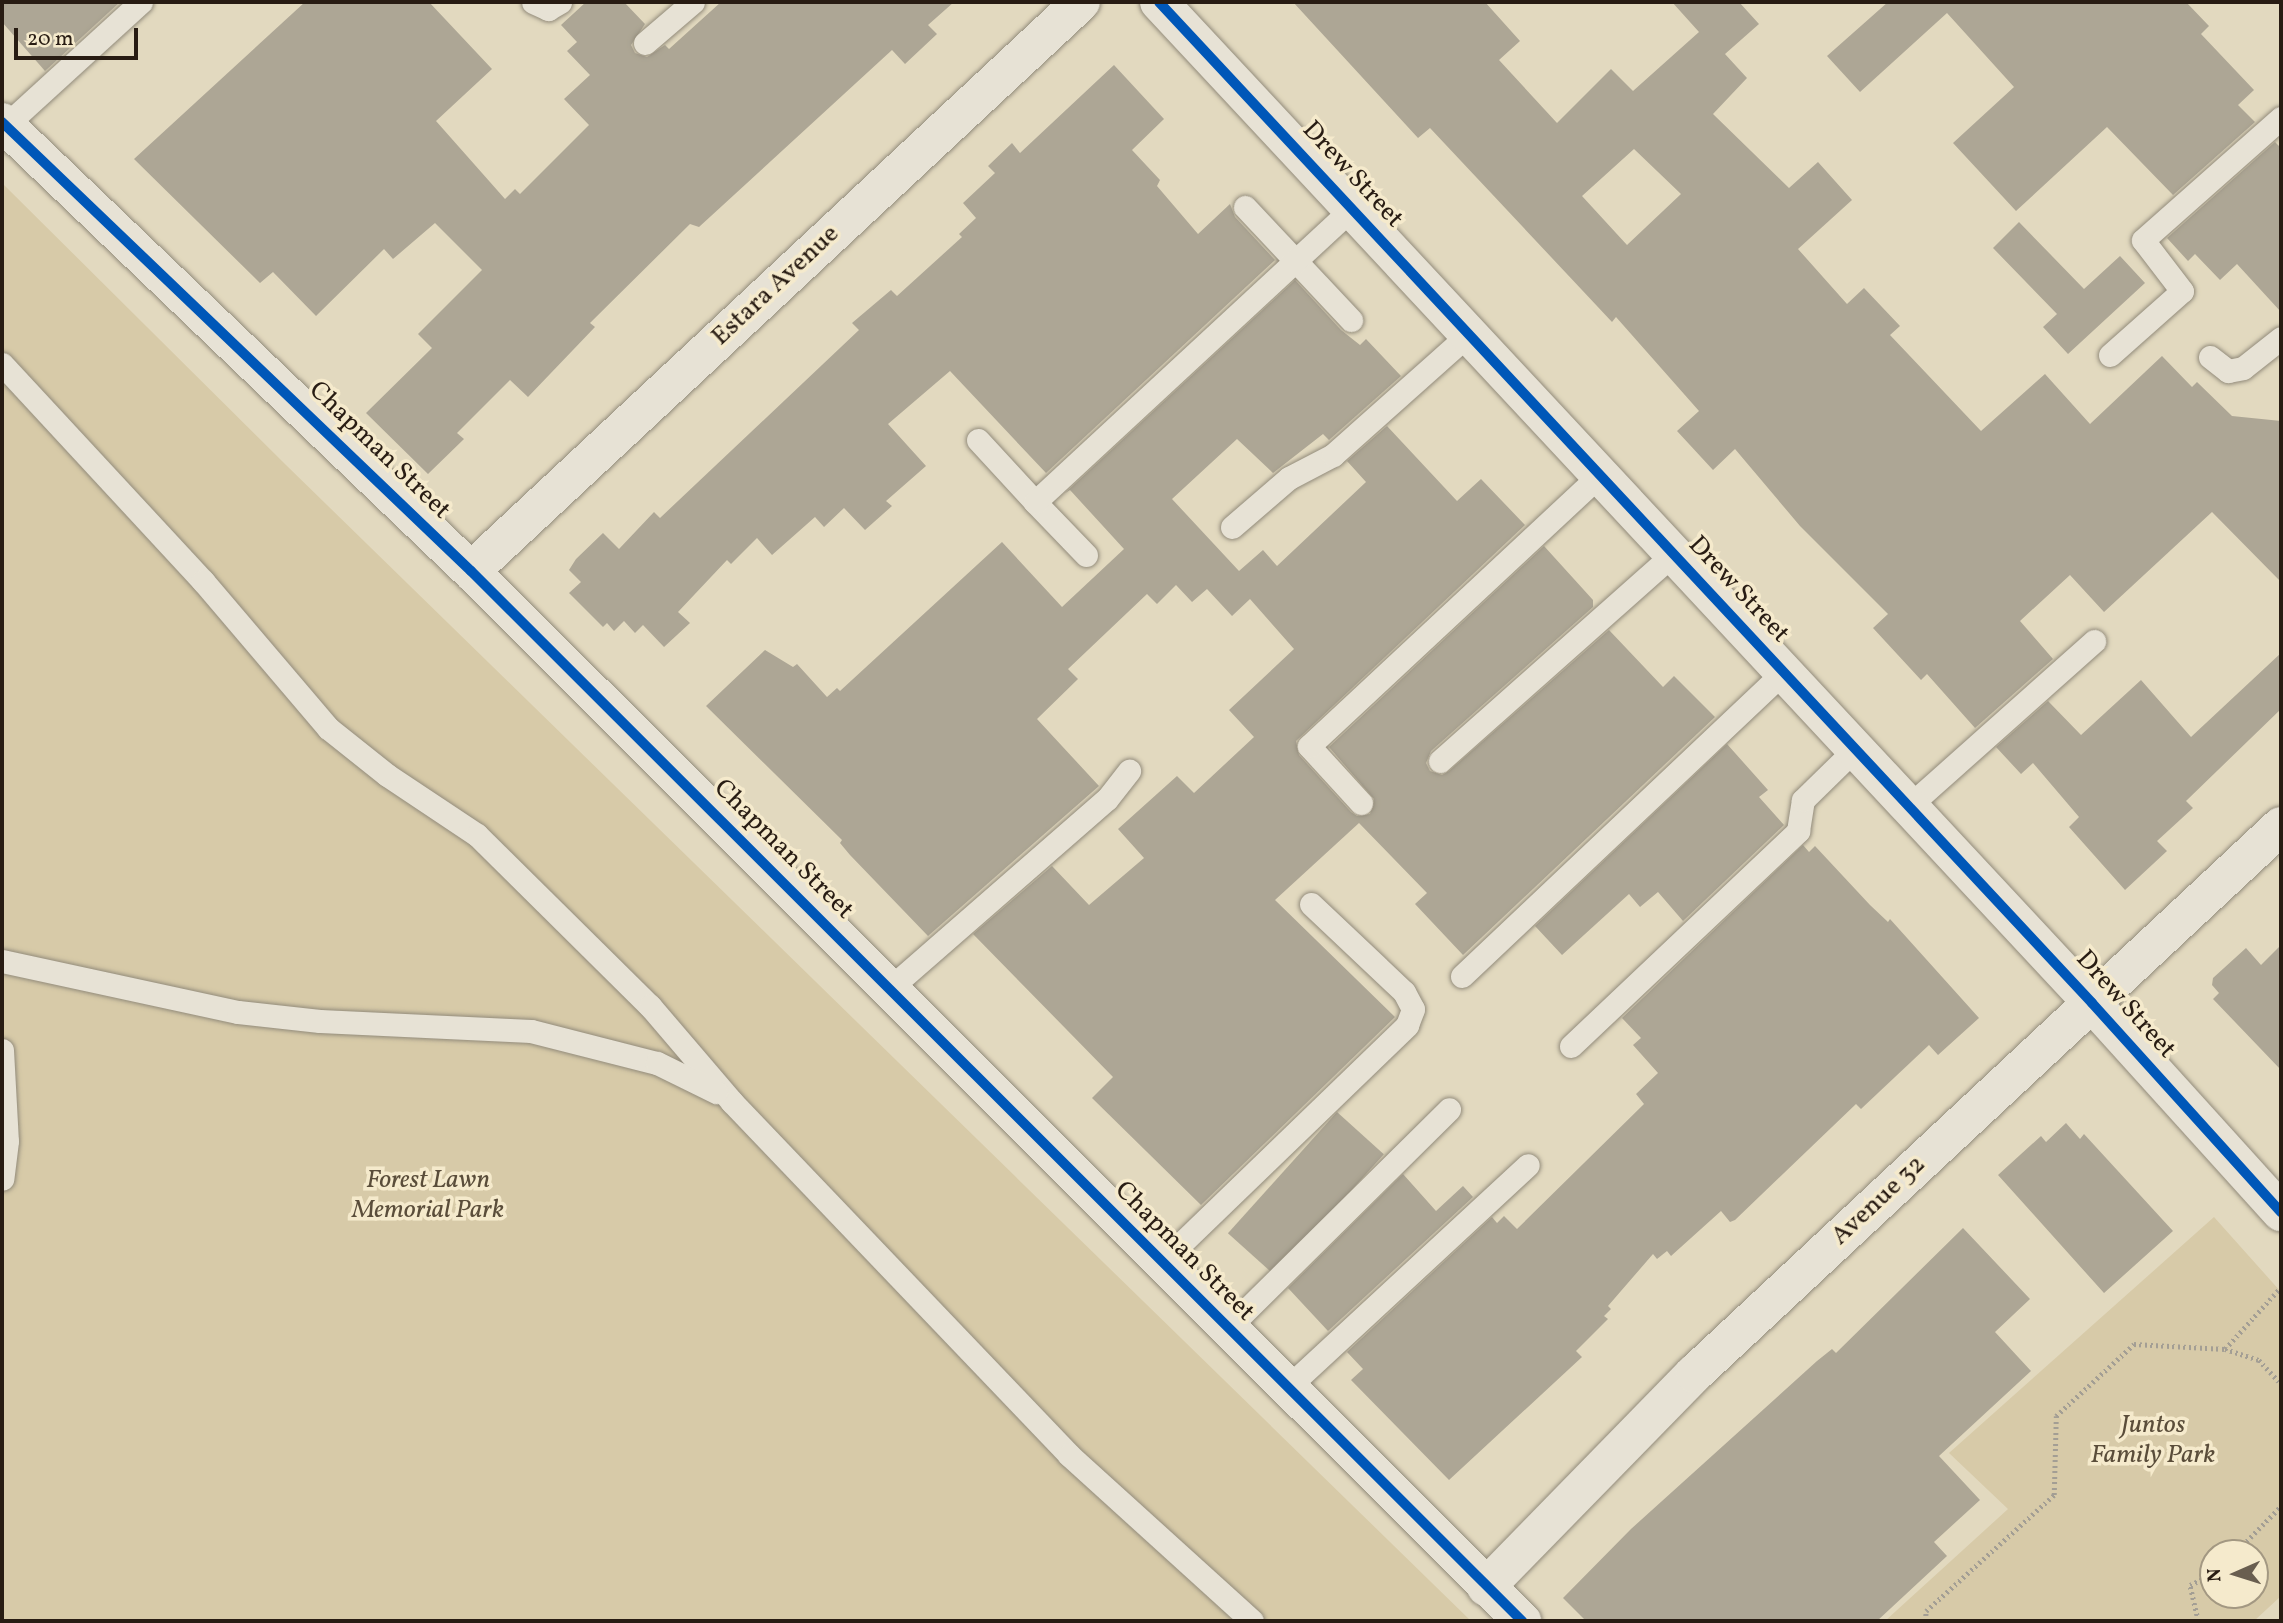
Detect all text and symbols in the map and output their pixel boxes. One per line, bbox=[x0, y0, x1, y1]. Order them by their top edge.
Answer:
scale bar bbox=[18, 14, 142, 58]
text: 20 m bbox=[27, 25, 73, 54]
street label: Drew Street bbox=[1294, 115, 1410, 235]
street label: Estara Avenue bbox=[706, 219, 846, 353]
street label: Chapman Street bbox=[302, 375, 456, 527]
street label: Drew Street bbox=[1680, 530, 1796, 650]
street label: Chapman Street bbox=[707, 774, 859, 926]
street label: Drew Street bbox=[2068, 944, 2182, 1066]
street label: Avenue 32 bbox=[1825, 1150, 1933, 1252]
park label: Forest Lawn Memorial Park bbox=[352, 1165, 504, 1226]
street label: Chapman Street bbox=[1108, 1176, 1260, 1328]
park label: Juntos Family Park bbox=[2091, 1410, 2215, 1472]
north arrow bbox=[2199, 1539, 2269, 1609]
text: N bbox=[2202, 1567, 2228, 1583]

